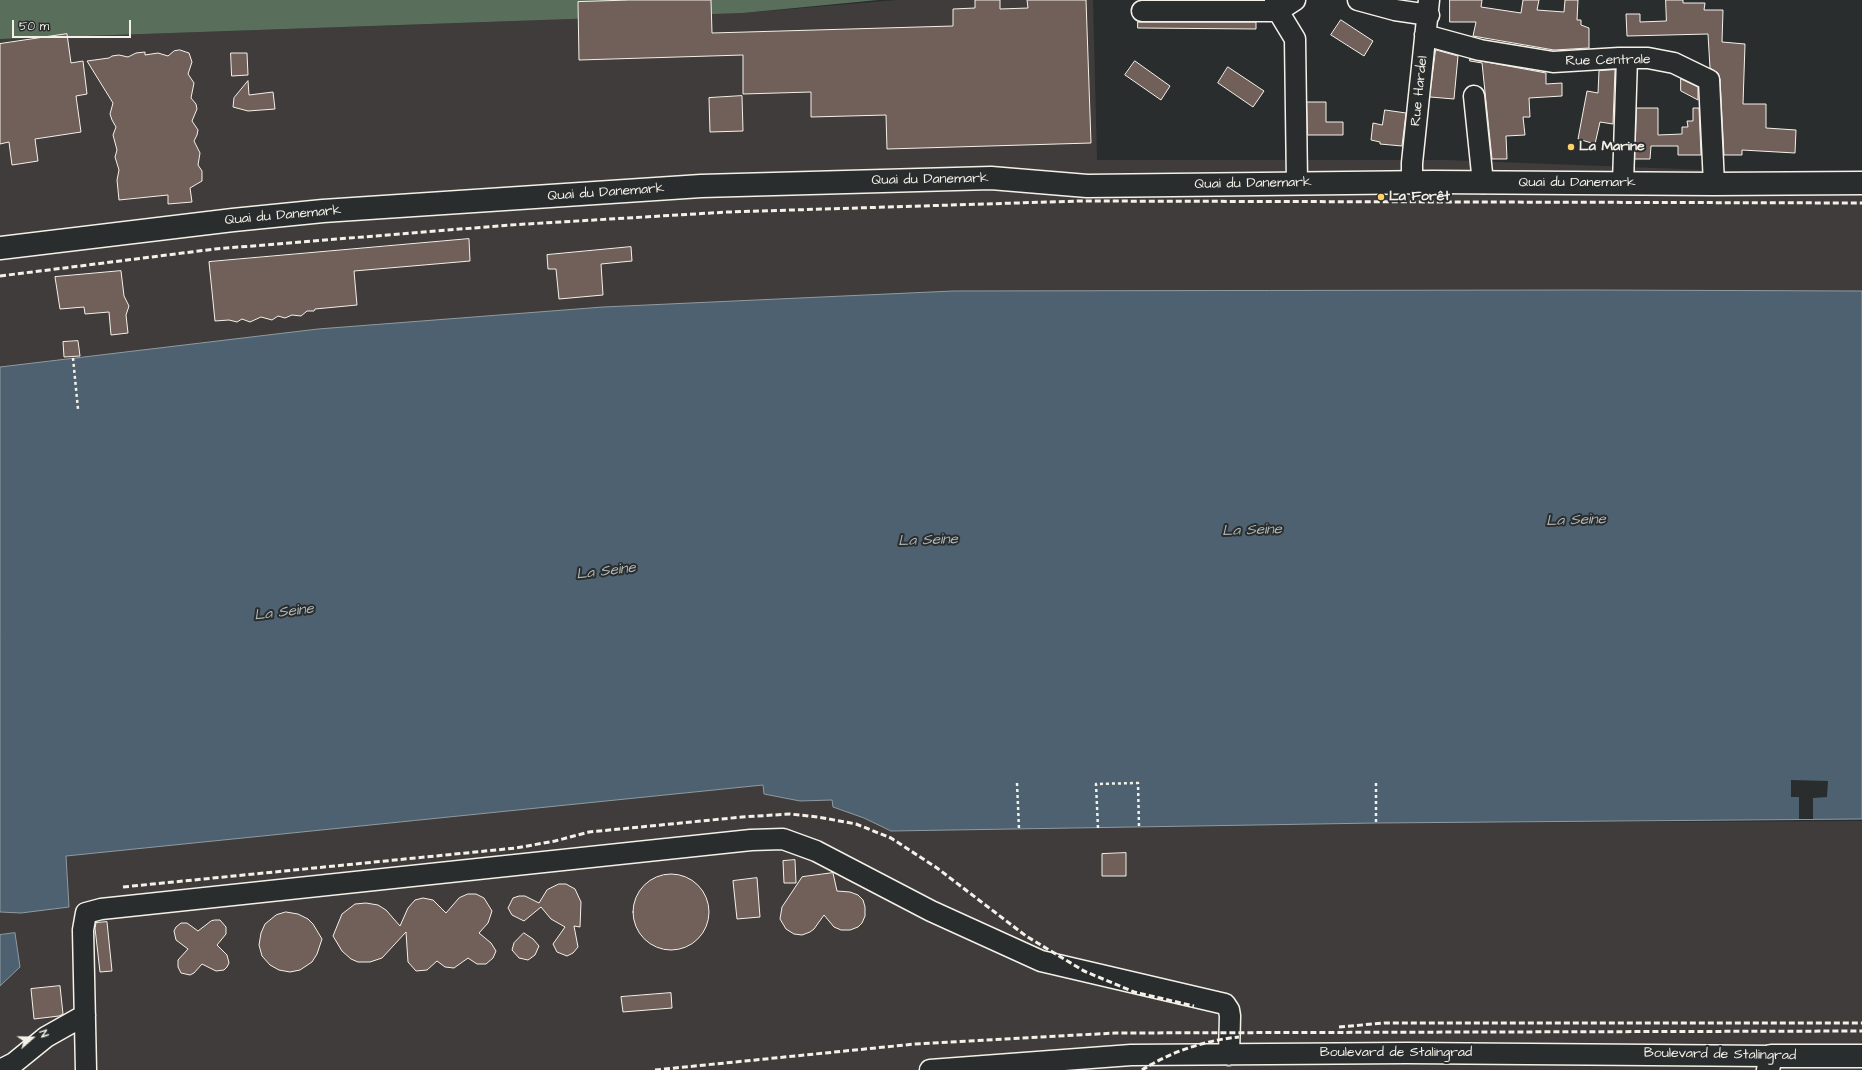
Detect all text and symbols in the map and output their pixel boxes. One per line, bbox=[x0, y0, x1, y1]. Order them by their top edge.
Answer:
scale bar bbox=[14, 12, 133, 38]
text: 50 m bbox=[19, 18, 49, 35]
street label: Rue Centrale bbox=[1565, 52, 1651, 70]
street label: Rue Hardel bbox=[1408, 55, 1432, 127]
place label: La Marine bbox=[1579, 139, 1645, 155]
marker: La Marine bbox=[1566, 142, 1576, 152]
street label: Quai du Danemark bbox=[871, 171, 989, 189]
street label: Quai du Danemark bbox=[1194, 175, 1312, 193]
street label: Quai du Danemark bbox=[1519, 175, 1635, 191]
street label: Quai du Danemark bbox=[547, 181, 665, 205]
place label: La Forêt bbox=[1389, 189, 1450, 205]
marker: La Forêt bbox=[1376, 192, 1386, 202]
street label: Quai du Danemark bbox=[224, 203, 342, 229]
water label: La Seine bbox=[1546, 511, 1606, 531]
water label: La Seine bbox=[1222, 521, 1282, 541]
water label: La Seine bbox=[898, 531, 958, 551]
water label: La Seine bbox=[575, 559, 637, 585]
water label: La Seine bbox=[253, 600, 315, 626]
north arrow bbox=[12, 1018, 52, 1058]
text: N bbox=[36, 1028, 52, 1040]
street label: Boulevard de Stalingrad bbox=[1320, 1045, 1472, 1061]
street label: Boulevard de Stalingrad bbox=[1644, 1045, 1796, 1065]

